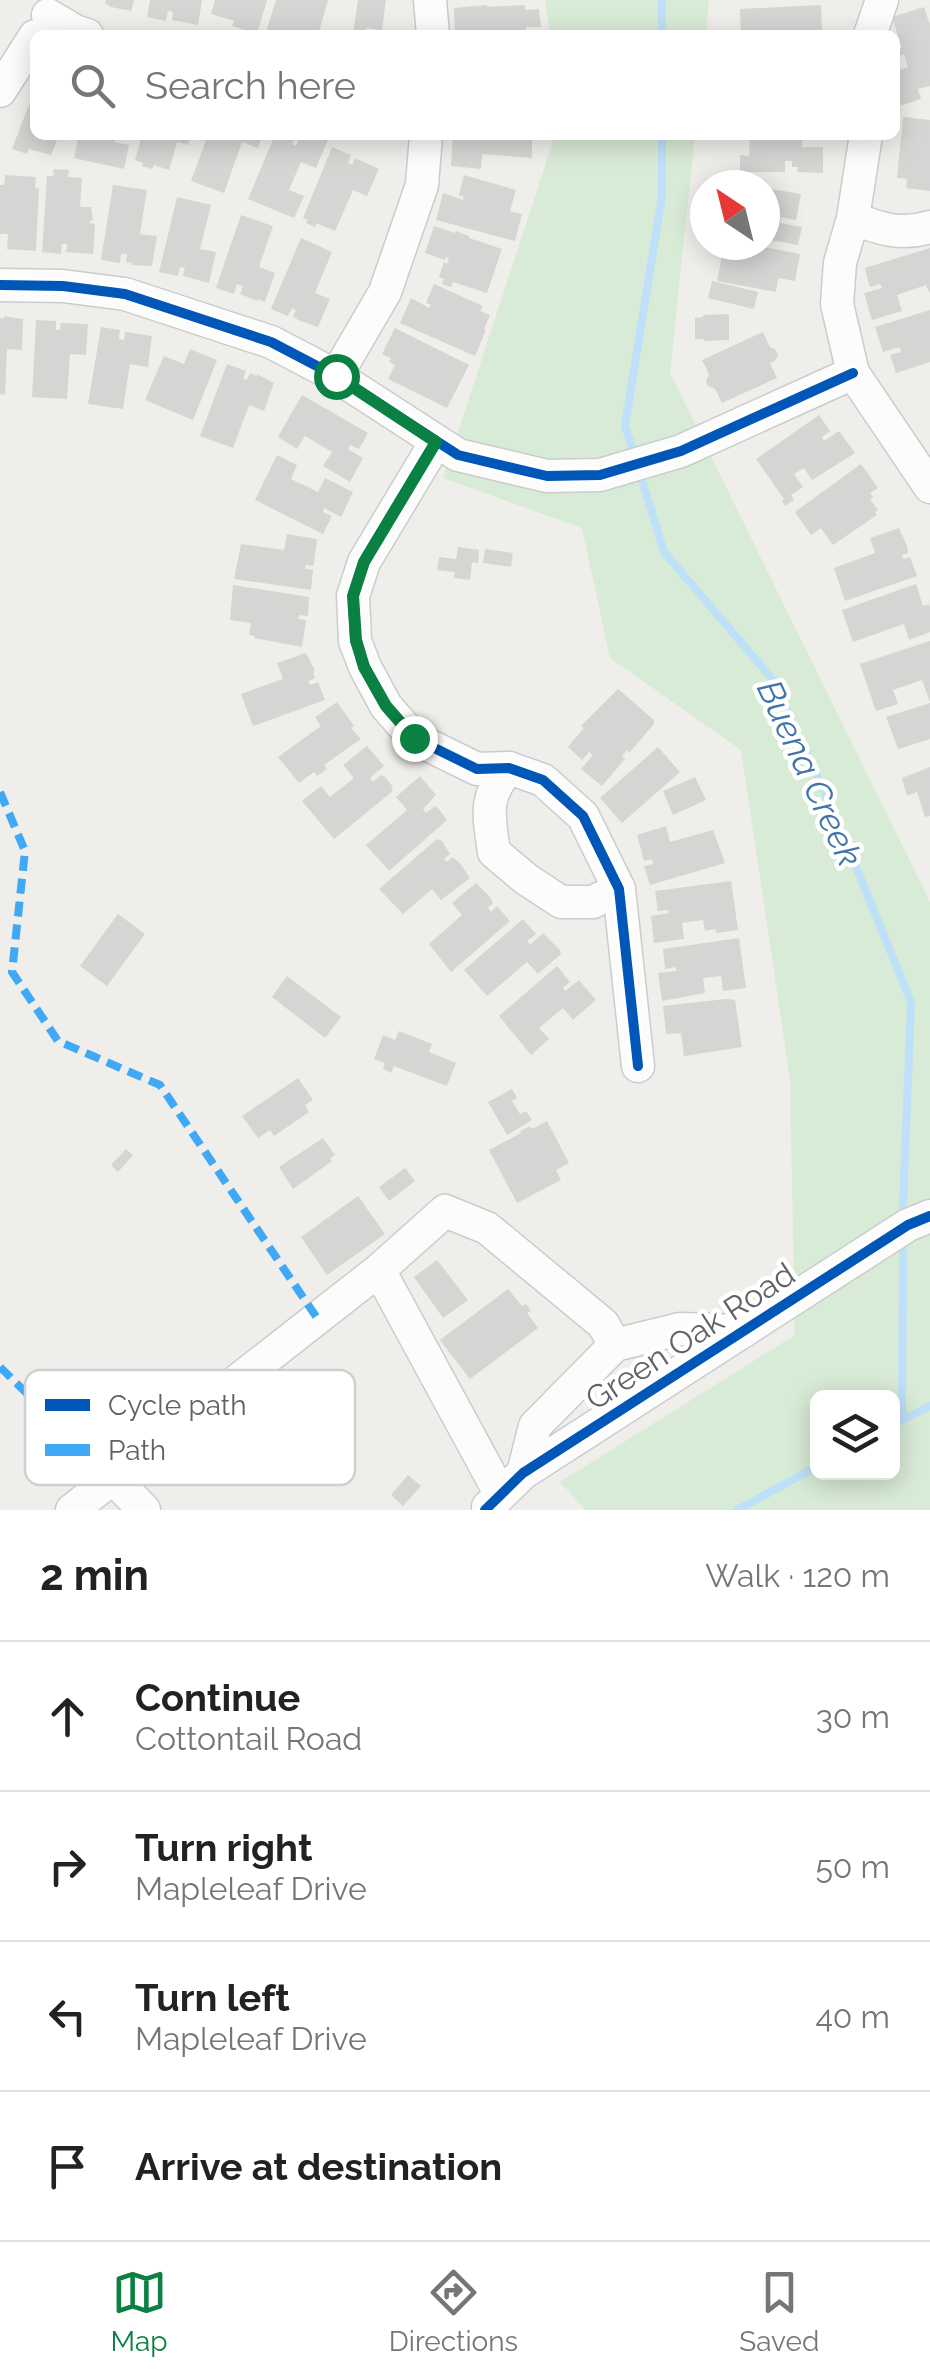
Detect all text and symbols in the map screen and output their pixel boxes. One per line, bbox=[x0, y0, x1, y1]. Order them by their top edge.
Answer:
search box bbox=[30, 30, 900, 140]
icon: search bbox=[65, 58, 120, 113]
text: Search here bbox=[145, 63, 356, 108]
north arrow bbox=[690, 170, 780, 260]
route start bbox=[314, 354, 360, 400]
water label: Buena Creek bbox=[749, 673, 871, 873]
route end bbox=[392, 716, 438, 762]
street label: Green Oak Road bbox=[579, 1255, 801, 1417]
legend bbox=[25, 1370, 355, 1485]
text: Cycle path bbox=[108, 1389, 247, 1422]
map controls bbox=[810, 1390, 900, 1480]
button: layers bbox=[810, 1390, 900, 1480]
text: Path bbox=[108, 1434, 166, 1467]
text: 2 min bbox=[40, 1551, 149, 1600]
text: Walk · 120 m bbox=[705, 1557, 890, 1594]
text: Continue bbox=[135, 1675, 300, 1720]
icon: ahead bbox=[40, 1689, 95, 1744]
text: 30 m bbox=[816, 1698, 890, 1735]
text: Cottontail Road bbox=[135, 1720, 362, 1757]
text: Turn right bbox=[135, 1825, 312, 1870]
icon: right bbox=[40, 1839, 95, 1894]
text: 50 m bbox=[815, 1848, 890, 1885]
text: Mapleleaf Drive bbox=[135, 1870, 367, 1907]
text: Turn left bbox=[135, 1975, 290, 2020]
icon: left bbox=[40, 1989, 95, 2044]
text: 40 m bbox=[815, 1998, 890, 2035]
text: Mapleleaf Drive bbox=[135, 2020, 367, 2057]
icon: arrive bbox=[40, 2139, 95, 2194]
text: Arrive at destination bbox=[135, 2144, 502, 2189]
tab: Map bbox=[111, 2265, 168, 2358]
tab: Directions bbox=[389, 2265, 518, 2358]
tab: Saved bbox=[739, 2265, 819, 2358]

